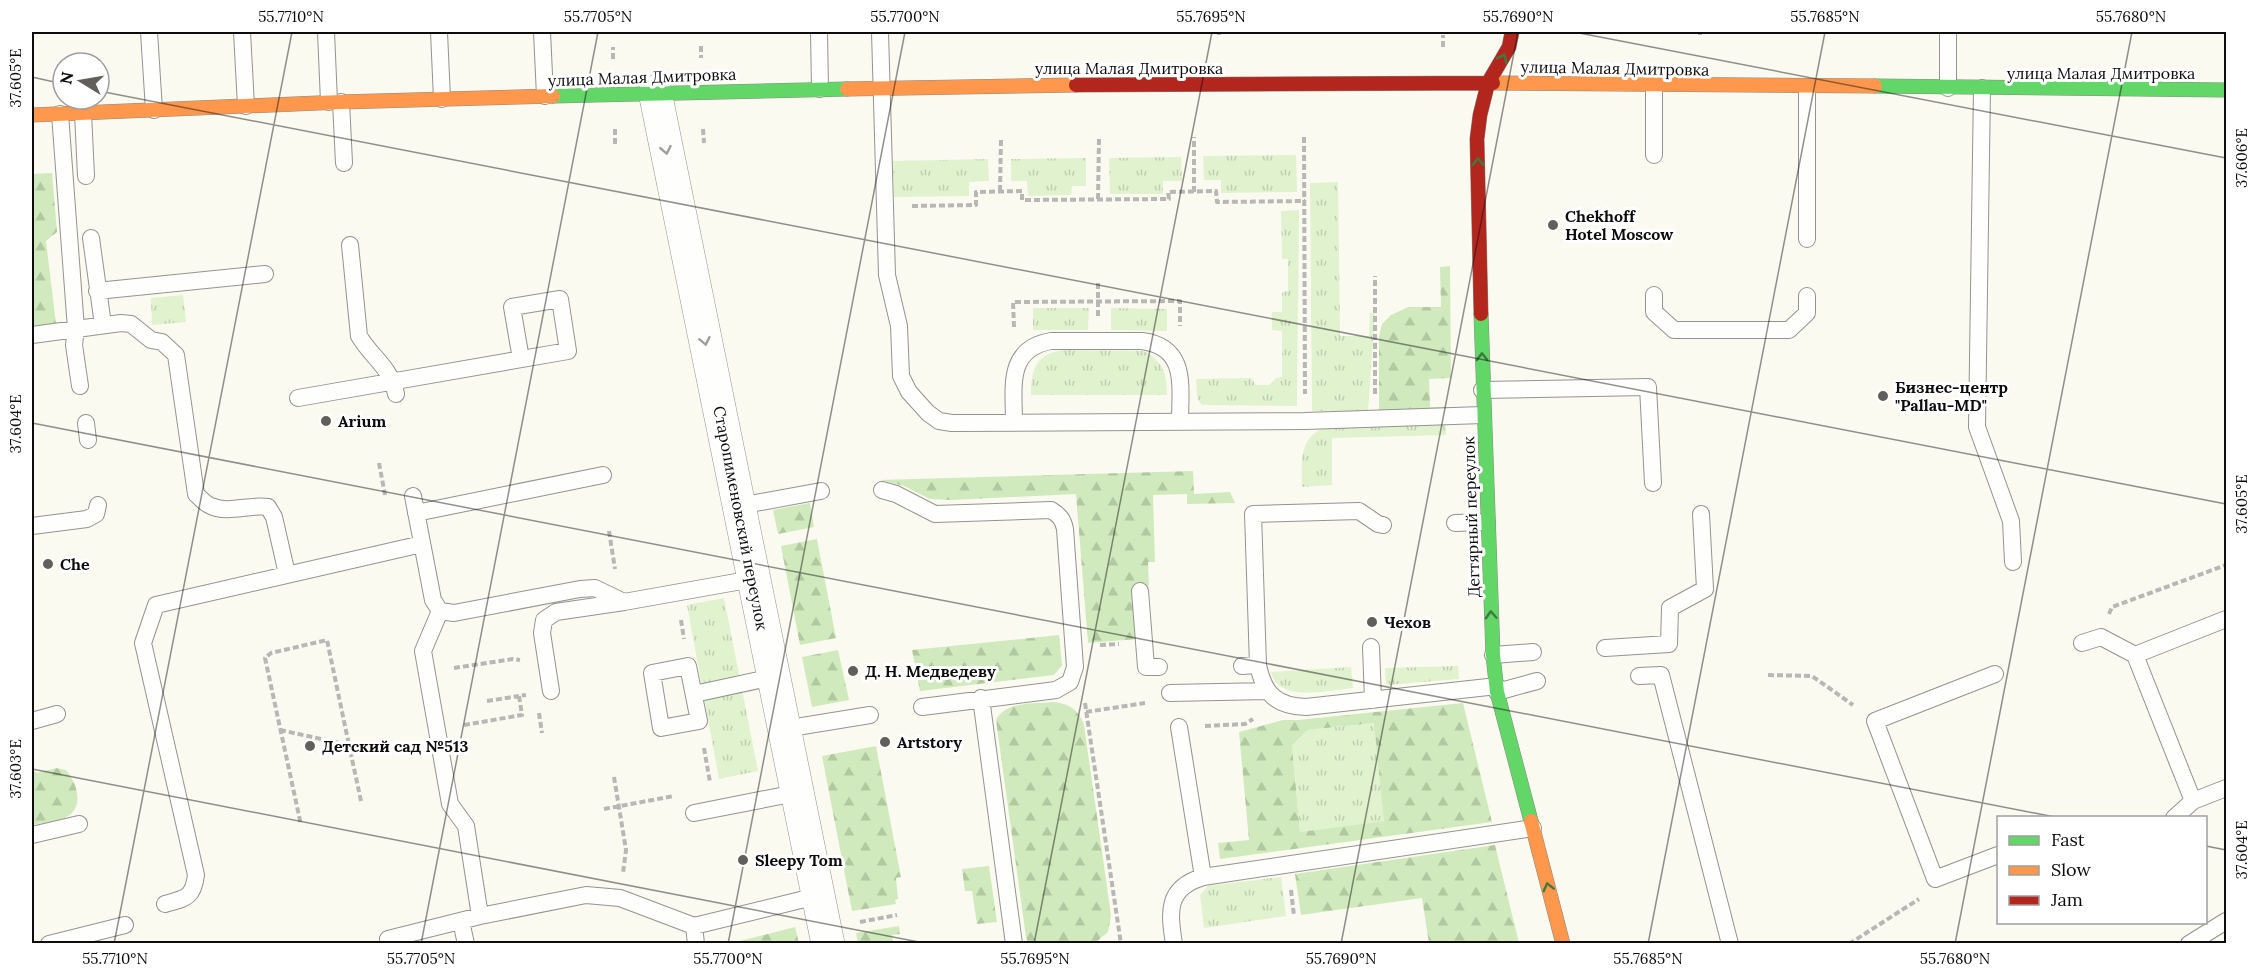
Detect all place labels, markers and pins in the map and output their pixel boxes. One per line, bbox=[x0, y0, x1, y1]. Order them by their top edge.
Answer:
place label: Chekhoff Hotel Moscow bbox=[1565, 206, 1673, 244]
marker: Chekhoff Hotel Moscow bbox=[1546, 218, 1560, 232]
place label: Бизнес-центр "Pallau-MD" bbox=[1895, 377, 2008, 415]
marker: Бизнес-центр "Pallau-MD" bbox=[1876, 389, 1890, 403]
place label: Arium bbox=[338, 411, 386, 431]
marker: Arium bbox=[319, 414, 333, 428]
place label: Che bbox=[60, 554, 90, 574]
marker: Che bbox=[41, 557, 55, 571]
place label: Чехов bbox=[1384, 612, 1431, 632]
marker: Чехов bbox=[1365, 615, 1379, 629]
place label: Д. Н. Медведеву bbox=[865, 661, 996, 681]
marker: Д. Н. Медведеву bbox=[846, 664, 860, 678]
place label: Artstory bbox=[897, 732, 962, 752]
marker: Artstory bbox=[878, 735, 892, 749]
place label: Детский сад №513 bbox=[322, 736, 468, 756]
marker: Детский сад №513 bbox=[303, 739, 317, 753]
place label: Sleepy Tom bbox=[755, 850, 843, 870]
marker: Sleepy Tom bbox=[736, 853, 750, 867]

